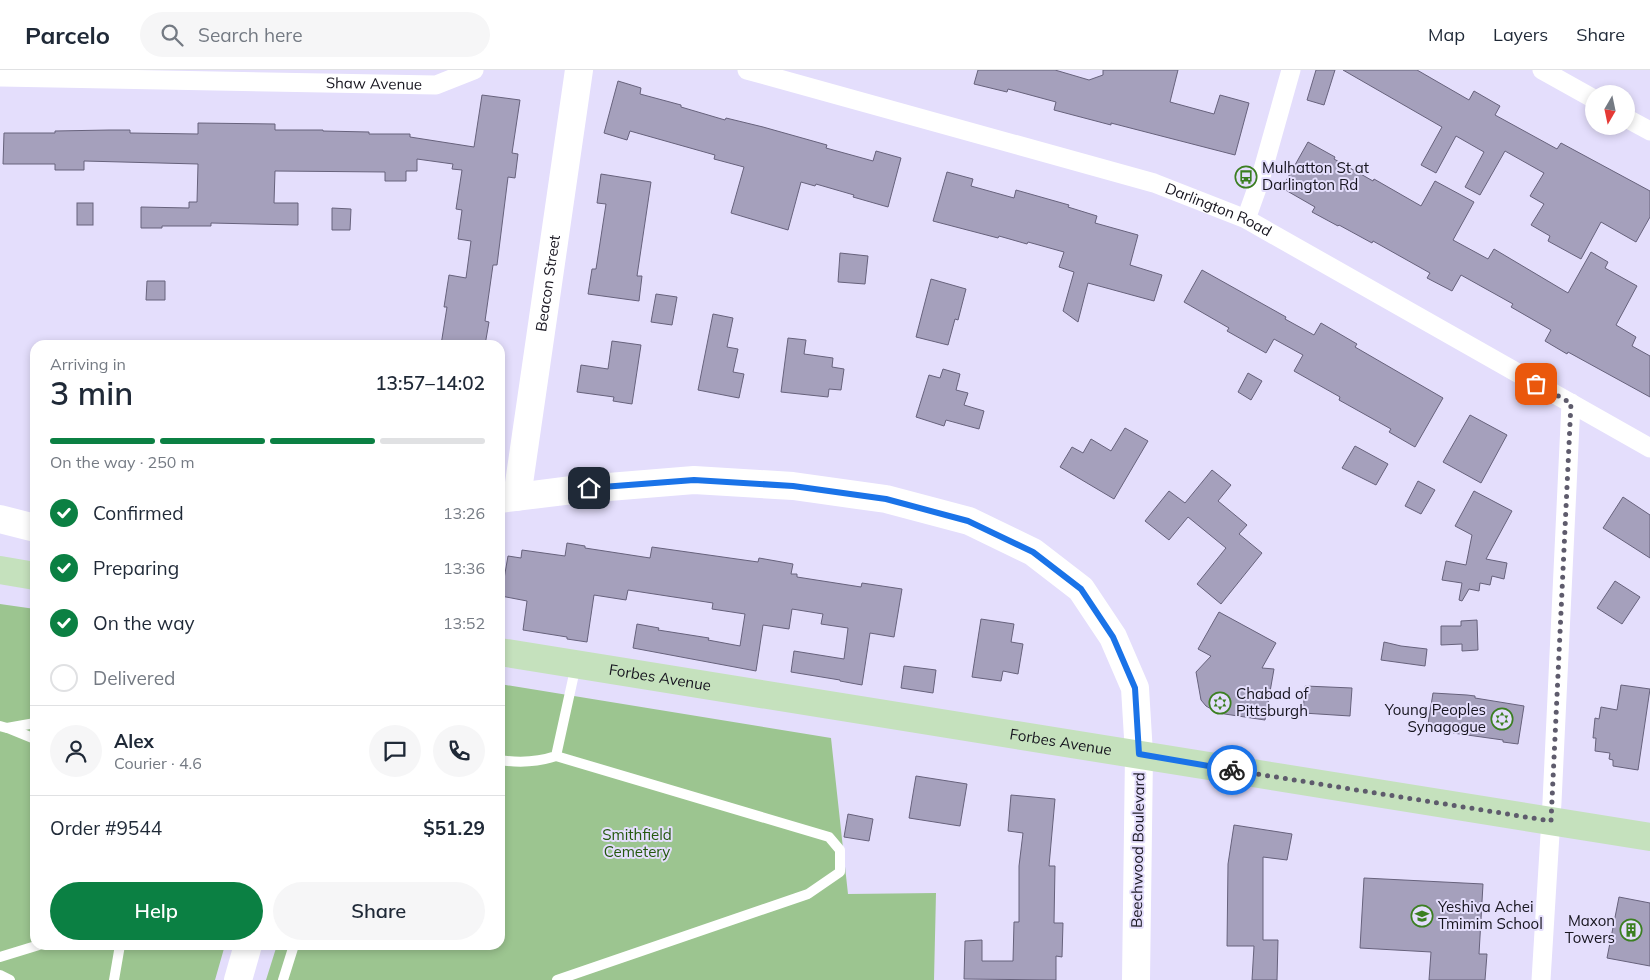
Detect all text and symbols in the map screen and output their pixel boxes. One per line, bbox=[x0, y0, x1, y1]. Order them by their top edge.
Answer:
search box bbox=[140, 12, 490, 57]
text: Parcelo bbox=[25, 20, 110, 50]
icon: search bbox=[158, 21, 186, 49]
text: Search here bbox=[198, 23, 302, 47]
text: Map bbox=[1428, 23, 1465, 46]
text: Layers bbox=[1493, 23, 1548, 46]
text: Share bbox=[1576, 23, 1625, 46]
street label: Shaw Avenue bbox=[326, 73, 422, 94]
north arrow bbox=[1585, 85, 1635, 135]
map controls bbox=[1585, 85, 1635, 135]
place label: Mulhatton St at Darlington Rd bbox=[1262, 158, 1369, 194]
bus stop icon: Mulhatton St at Darlington Rd bbox=[1234, 165, 1258, 189]
street label: Darlington Road bbox=[1162, 178, 1275, 241]
street label: Beacon Street bbox=[531, 234, 564, 333]
text: Arriving in bbox=[50, 354, 126, 374]
pin bbox=[1515, 363, 1557, 405]
icon: bag bbox=[1522, 370, 1550, 398]
text: 13:57–14:02 bbox=[375, 371, 485, 395]
text: 3 min bbox=[50, 373, 133, 413]
text: On the way · 250 m bbox=[50, 452, 195, 472]
pin bbox=[568, 467, 610, 509]
icon: home bbox=[575, 474, 603, 502]
icon: check bbox=[50, 499, 78, 527]
text: Confirmed bbox=[93, 501, 184, 525]
text: 13:26 bbox=[443, 503, 485, 523]
icon: check bbox=[50, 554, 78, 582]
text: Preparing bbox=[93, 556, 179, 580]
text: 13:36 bbox=[443, 558, 485, 578]
icon: check bbox=[50, 609, 78, 637]
text: On the way bbox=[93, 611, 195, 635]
text: 13:52 bbox=[443, 613, 485, 633]
street label: Forbes Avenue bbox=[608, 660, 712, 695]
text: Delivered bbox=[93, 666, 175, 690]
place label: Chabad of Pittsburgh bbox=[1236, 684, 1309, 720]
synagogue icon: Chabad of Pittsburgh bbox=[1208, 691, 1232, 715]
place label: Young Peoples Synagogue bbox=[1384, 700, 1486, 736]
synagogue icon: Young Peoples Synagogue bbox=[1490, 707, 1514, 731]
street label: Forbes Avenue bbox=[1008, 724, 1113, 759]
button: person bbox=[50, 725, 102, 777]
button: chat bbox=[369, 725, 421, 777]
button: phone bbox=[433, 725, 485, 777]
text: Alex bbox=[114, 729, 154, 753]
courier bbox=[1207, 745, 1257, 795]
text: Courier · 4.6 bbox=[114, 753, 202, 773]
icon: bike bbox=[1218, 756, 1246, 784]
street label: Beechwood Boulevard bbox=[1127, 772, 1148, 928]
text: Order #9544 bbox=[50, 816, 162, 840]
text: $51.29 bbox=[423, 816, 485, 840]
park label: Smithfield Cemetery bbox=[602, 825, 672, 861]
button: Help bbox=[50, 882, 263, 940]
button: Share bbox=[273, 882, 485, 940]
place label: Yeshiva Achei Tmimim School bbox=[1437, 897, 1543, 933]
school or university icon: Yeshiva Achei Tmimim School bbox=[1410, 904, 1434, 928]
place label: Maxon Towers bbox=[1565, 911, 1615, 947]
building icon: Maxon Towers bbox=[1619, 918, 1643, 942]

